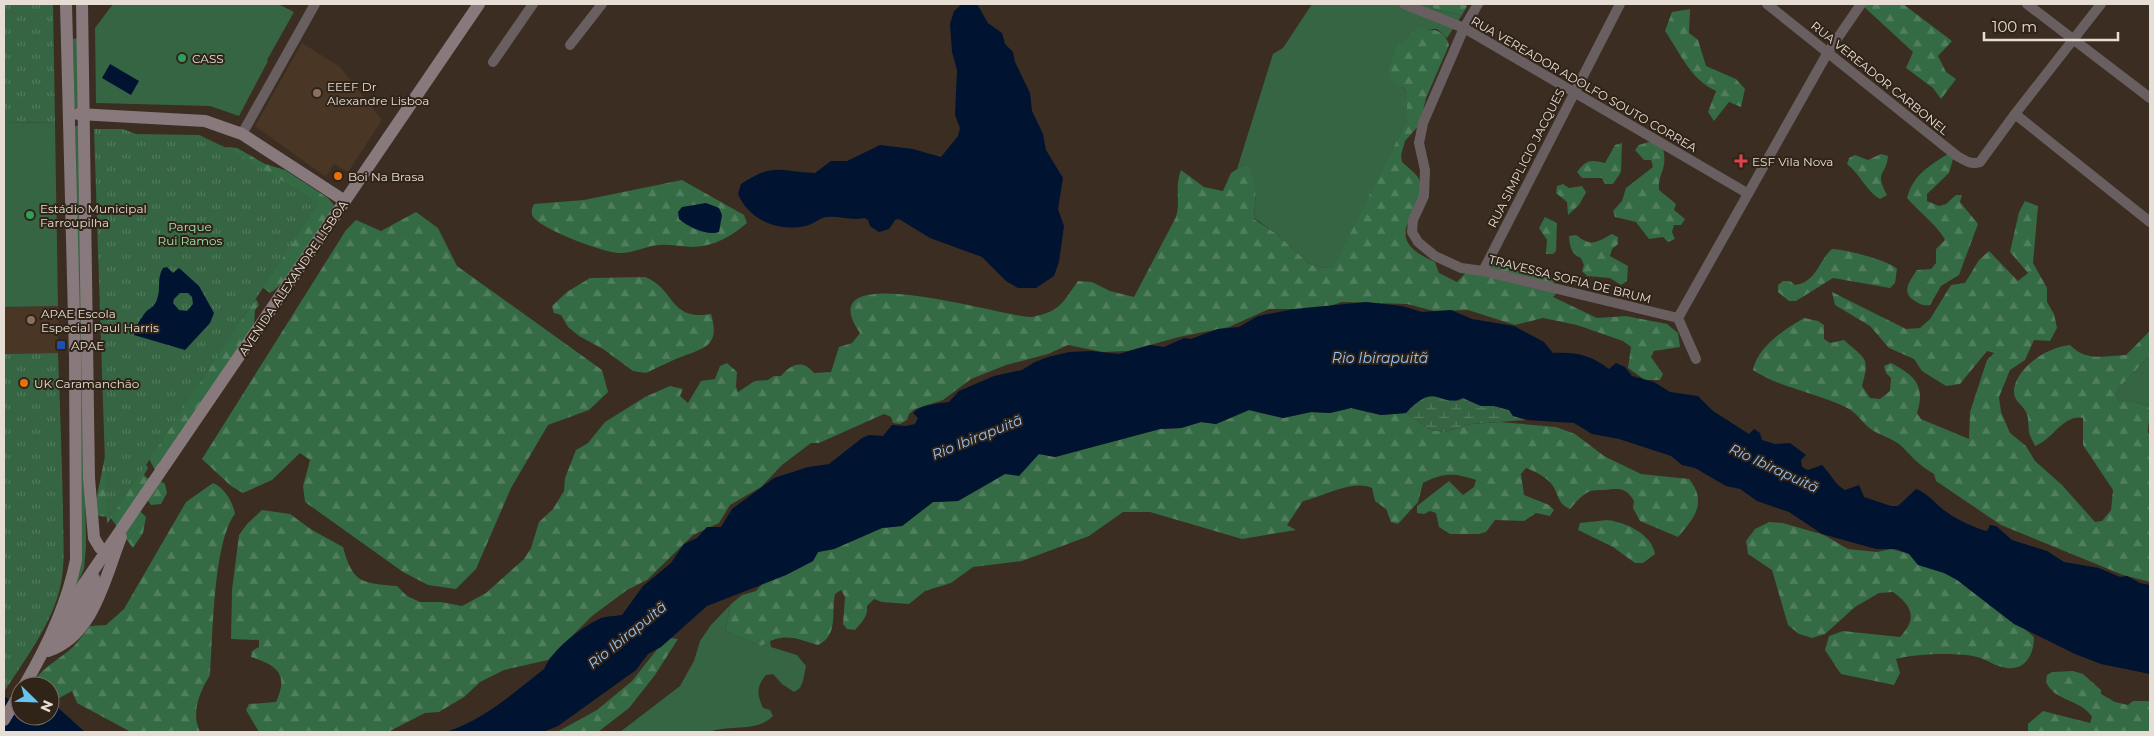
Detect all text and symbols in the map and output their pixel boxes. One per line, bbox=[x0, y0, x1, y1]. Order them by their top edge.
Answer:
scale bar bbox=[1984, 10, 2118, 42]
street label: RUA VEREADOR ADOLFO SOUTO CORREA bbox=[1468, 13, 1700, 155]
text: 100 m bbox=[1992, 17, 2037, 36]
street label: RUA VEREADOR CARBONEL bbox=[1808, 18, 1952, 138]
place label: CASS bbox=[192, 51, 224, 66]
marker: CASS bbox=[176, 52, 188, 64]
place label: EEEF Dr Alexandre Lisboa bbox=[327, 79, 429, 108]
street label: RUA SIMPLICIO JACQUES bbox=[1484, 86, 1568, 230]
marker: EEEF Dr Alexandre Lisboa bbox=[311, 87, 323, 99]
marker: ESF Vila Nova bbox=[1734, 154, 1748, 168]
place label: ESF Vila Nova bbox=[1752, 154, 1833, 169]
place label: Boi Na Brasa bbox=[348, 169, 424, 184]
marker: Boi Na Brasa bbox=[332, 170, 344, 182]
street label: AVENIDA ALEXANDRE LISBOA bbox=[235, 197, 351, 359]
place label: Estádio Municipal Farroupilha bbox=[40, 201, 147, 230]
marker: Estádio Municipal Farroupilha bbox=[24, 209, 36, 221]
park label: Parque Rui Ramos bbox=[158, 219, 223, 248]
street label: TRAVESSA SOFIA DE BRUM bbox=[1487, 252, 1653, 306]
place label: APAE Escola Especial Paul Harris bbox=[41, 306, 159, 335]
marker: APAE Escola Especial Paul Harris bbox=[25, 314, 37, 326]
place label: APAE bbox=[71, 338, 104, 353]
marker: APAE bbox=[55, 339, 67, 351]
water label: Rio Ibirapuitã bbox=[1332, 349, 1428, 367]
place label: UK Caramanchão bbox=[34, 376, 139, 391]
marker: UK Caramanchão bbox=[18, 377, 30, 389]
water label: Rio Ibirapuitã bbox=[929, 411, 1025, 463]
water label: Rio Ibirapuitã bbox=[1727, 439, 1821, 497]
water label: Rio Ibirapuitã bbox=[584, 598, 670, 672]
north arrow bbox=[10, 676, 60, 726]
text: N bbox=[36, 697, 57, 715]

